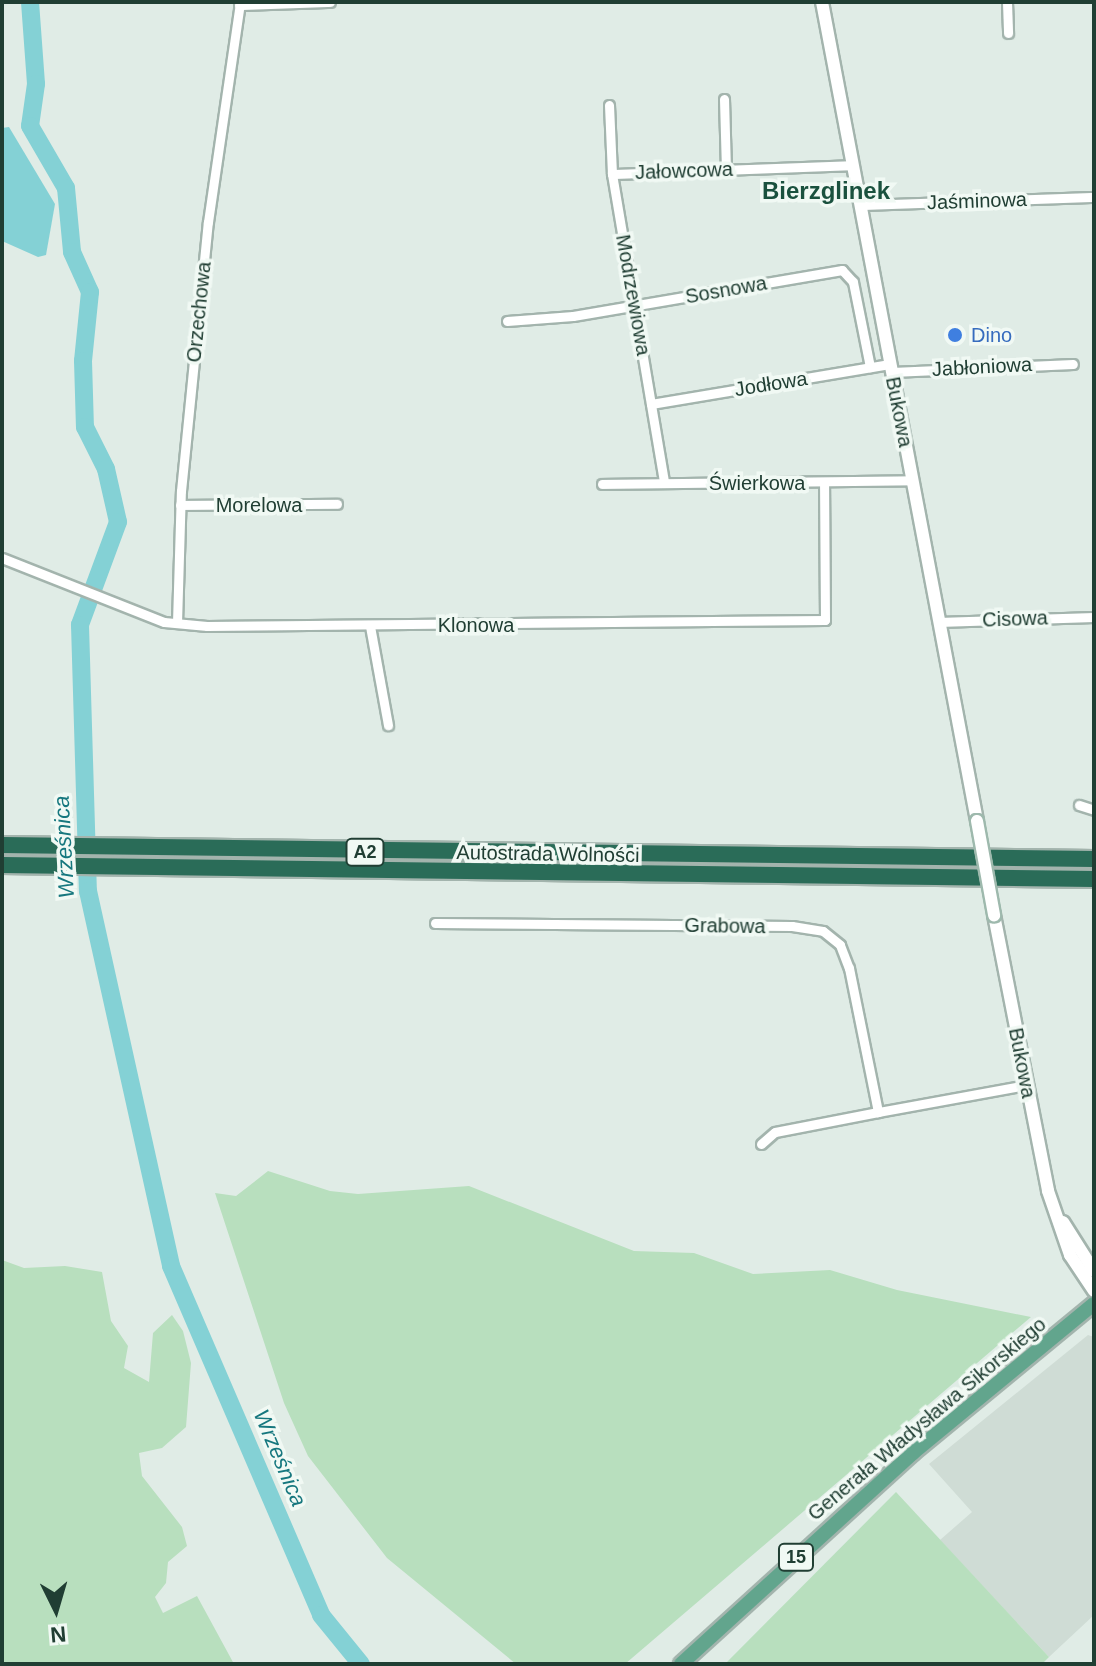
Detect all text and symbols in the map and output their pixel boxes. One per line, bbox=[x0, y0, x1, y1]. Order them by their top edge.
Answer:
street label: Jałowcowa bbox=[635, 157, 733, 185]
district label: Bierzglinek bbox=[762, 177, 890, 205]
street label: Jaśminowa bbox=[927, 187, 1027, 215]
street label: Modrzewiowa bbox=[611, 233, 655, 357]
street label: Orzechowa bbox=[182, 260, 216, 364]
street label: Sosnowa bbox=[683, 271, 769, 309]
place label: Dino bbox=[971, 323, 1012, 347]
marker: Dino bbox=[946, 326, 964, 344]
street label: Jabłoniowa bbox=[931, 352, 1033, 382]
street label: Jodłowa bbox=[733, 366, 809, 402]
street label: Bukowa bbox=[880, 375, 918, 449]
street label: Świerkowa bbox=[709, 471, 805, 495]
street label: Morelowa bbox=[216, 493, 302, 517]
street label: Cisowa bbox=[982, 606, 1048, 632]
street label: Klonowa bbox=[438, 613, 514, 637]
water label: Wrześnica bbox=[48, 795, 80, 899]
road number: A2 bbox=[345, 838, 385, 866]
street label: Autostrada Wolności bbox=[456, 840, 640, 868]
street label: Grabowa bbox=[684, 913, 766, 939]
street label: Bukowa bbox=[1003, 1026, 1041, 1100]
street label: Generała Władysława Sikorskiego bbox=[803, 1312, 1051, 1526]
water label: Wrześnica bbox=[248, 1406, 312, 1510]
road number: 15 bbox=[776, 1543, 816, 1571]
north arrow bbox=[16, 1570, 96, 1650]
text: N bbox=[49, 1621, 67, 1648]

